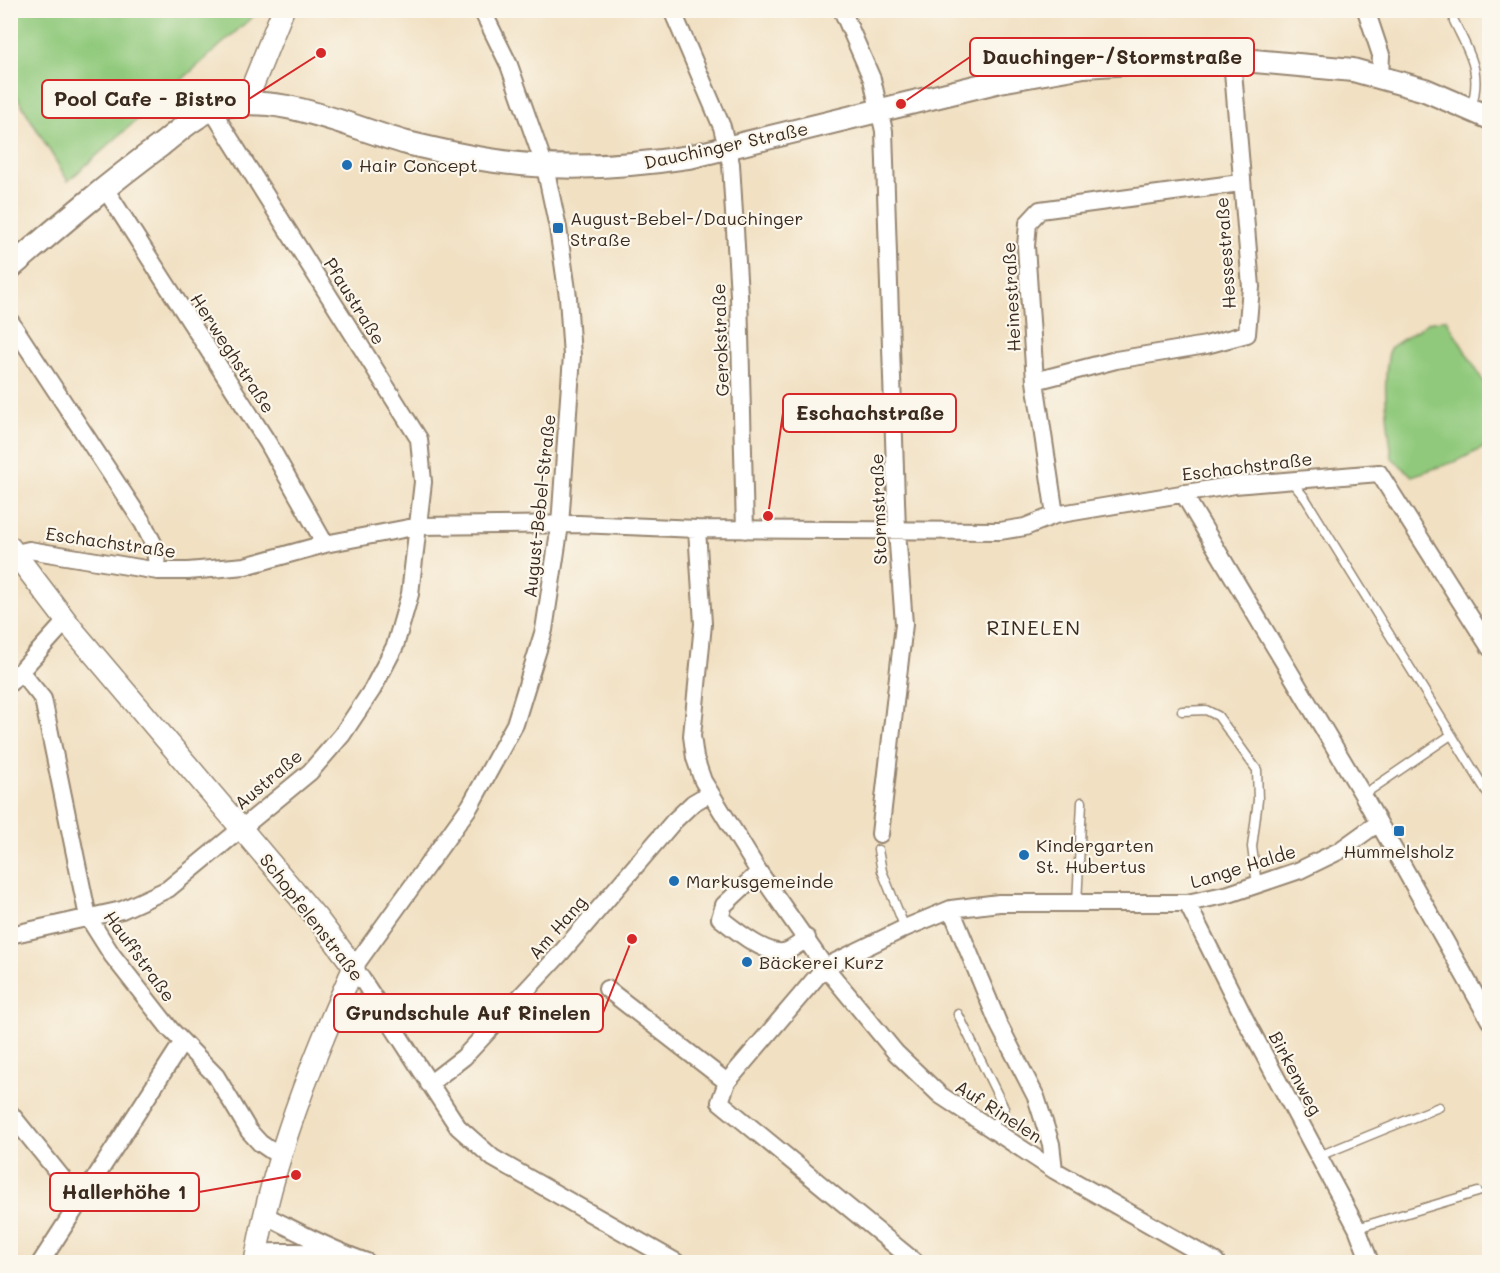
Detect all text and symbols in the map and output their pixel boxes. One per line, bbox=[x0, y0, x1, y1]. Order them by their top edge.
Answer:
callout: Dauchinger-/Stormstraße bbox=[970, 38, 1254, 76]
text: Dauchinger-/Stormstraße bbox=[982, 43, 1242, 69]
callout: Pool Cafe - Bistro bbox=[42, 80, 249, 118]
text: Pool Cafe - Bistro bbox=[54, 85, 236, 111]
street label: Dauchinger Straße bbox=[642, 116, 810, 174]
place label: Hair Concept bbox=[359, 153, 478, 177]
marker: Hair Concept bbox=[340, 158, 354, 172]
street label: Hessestraße bbox=[1209, 196, 1241, 310]
place label: August-Bebel-/Dauchinger Straße bbox=[570, 206, 804, 251]
marker: August-Bebel-/Dauchinger Straße bbox=[551, 221, 565, 235]
street label: Heinestraße bbox=[996, 241, 1026, 353]
street label: Pfaustraße bbox=[319, 253, 391, 349]
street label: Gerokstraße bbox=[706, 283, 734, 397]
street label: Herweghstraße bbox=[185, 289, 281, 417]
callout: Eschachstraße bbox=[783, 394, 956, 432]
text: Eschachstraße bbox=[796, 399, 944, 425]
street label: August-Bebel-Straße bbox=[517, 413, 561, 599]
street label: Eschachstraße bbox=[1180, 446, 1314, 486]
street label: Stormstraße bbox=[864, 453, 892, 565]
street label: Eschachstraße bbox=[44, 521, 178, 563]
district label: RINELEN bbox=[986, 614, 1082, 640]
street label: Austraße bbox=[229, 744, 307, 814]
marker: Hummelsholz bbox=[1392, 824, 1406, 838]
place label: Kindergarten St. Hubertus bbox=[1036, 833, 1154, 878]
street label: Lange Halde bbox=[1187, 839, 1299, 893]
place label: Hummelsholz bbox=[1343, 839, 1455, 863]
street label: Schopfelenstraße bbox=[255, 848, 369, 986]
marker: Kindergarten St. Hubertus bbox=[1017, 848, 1031, 862]
place label: Markusgemeinde bbox=[686, 869, 834, 893]
marker: Markusgemeinde bbox=[667, 874, 681, 888]
street label: Am Hang bbox=[523, 890, 591, 964]
street label: Hauffstraße bbox=[99, 906, 181, 1006]
place label: Bäckerei Kurz bbox=[759, 950, 884, 974]
marker: Bäckerei Kurz bbox=[740, 955, 754, 969]
callout: Grundschule Auf Rinelen bbox=[334, 994, 603, 1032]
text: Grundschule Auf Rinelen bbox=[345, 999, 591, 1025]
street label: Birkenweg bbox=[1264, 1027, 1328, 1119]
street label: Auf Rinelen bbox=[951, 1074, 1047, 1148]
callout: Hallerhöhe 1 bbox=[50, 1173, 199, 1211]
text: Hallerhöhe 1 bbox=[62, 1178, 186, 1204]

